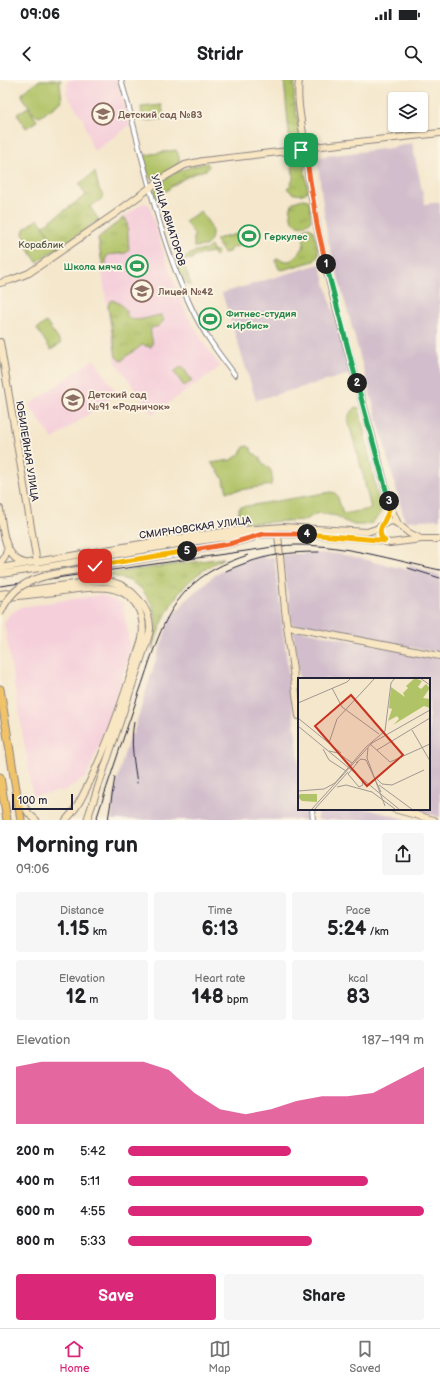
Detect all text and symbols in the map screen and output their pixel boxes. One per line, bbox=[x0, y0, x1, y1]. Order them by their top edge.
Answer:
text: 09:06 bbox=[20, 5, 60, 24]
icon: back bbox=[16, 43, 38, 65]
icon: search bbox=[402, 43, 424, 65]
text: Stridr bbox=[197, 44, 243, 65]
map controls bbox=[388, 92, 428, 132]
button: layers bbox=[388, 92, 428, 132]
school or university icon: Детский сад №83 bbox=[90, 101, 116, 127]
place label: Детский сад №83 bbox=[118, 109, 202, 121]
pin bbox=[284, 133, 318, 167]
icon: arrive bbox=[290, 139, 312, 161]
street label: УЛИЦА АВИАТОРОВ bbox=[148, 173, 188, 268]
sports icon: Геркулес bbox=[236, 223, 262, 249]
place label: Геркулес bbox=[264, 231, 308, 243]
park label: Кораблик bbox=[18, 239, 64, 251]
sports icon: Школа мяча bbox=[124, 253, 150, 279]
pin: 1 bbox=[316, 254, 336, 274]
text: 1 bbox=[324, 257, 328, 270]
place label: Школа мяча bbox=[64, 261, 122, 273]
school or university icon: Лицей №42 bbox=[129, 278, 155, 304]
place label: Лицей №42 bbox=[157, 286, 213, 298]
sports icon: Фитнес-студия «Ирбис» bbox=[197, 306, 223, 332]
place label: Фитнес-студия «Ирбис» bbox=[226, 308, 297, 332]
pin: 2 bbox=[347, 373, 367, 393]
text: 2 bbox=[354, 376, 360, 389]
school or university icon: Детский сад №91 «Родничок» bbox=[60, 387, 86, 413]
place label: Детский сад №91 «Родничок» bbox=[88, 389, 171, 413]
street label: ЮБИЛЕЙНАЯ УЛИЦА bbox=[13, 400, 41, 503]
pin: 3 bbox=[379, 491, 399, 511]
text: 3 bbox=[386, 494, 392, 507]
street label: СМИРНОВСКАЯ УЛИЦА bbox=[138, 514, 253, 542]
pin: 4 bbox=[297, 524, 317, 544]
text: 4 bbox=[304, 527, 310, 540]
pin: 5 bbox=[177, 541, 197, 561]
text: 5 bbox=[184, 544, 190, 557]
pin bbox=[78, 549, 112, 583]
icon: check bbox=[84, 555, 106, 577]
inset map bbox=[298, 678, 430, 810]
scale bar bbox=[12, 792, 73, 811]
text: 100 m bbox=[18, 794, 47, 807]
text: Morning run bbox=[16, 832, 138, 859]
button: share bbox=[382, 833, 424, 875]
text: 09:06 bbox=[16, 861, 49, 877]
text: Distance bbox=[60, 904, 104, 917]
text: Time bbox=[208, 904, 232, 917]
text: Pace bbox=[345, 904, 371, 917]
text: 1.15 bbox=[57, 917, 90, 941]
text: 6:13 bbox=[201, 917, 239, 941]
text: 5:24 bbox=[327, 917, 366, 941]
text: km bbox=[90, 925, 107, 938]
text: /km bbox=[366, 925, 389, 938]
text: Elevation bbox=[59, 972, 105, 985]
text: Heart rate bbox=[195, 972, 245, 985]
text: kcal bbox=[348, 972, 368, 985]
text: 12 bbox=[66, 985, 86, 1009]
text: 148 bbox=[192, 985, 224, 1009]
text: 83 bbox=[346, 985, 370, 1009]
text: m bbox=[86, 993, 98, 1006]
text: bpm bbox=[224, 993, 248, 1006]
text: Elevation bbox=[16, 1032, 70, 1048]
text: 187–199 m bbox=[362, 1032, 424, 1048]
text: 200 m bbox=[16, 1143, 54, 1159]
text: 5:42 bbox=[80, 1143, 106, 1159]
text: 400 m bbox=[16, 1173, 54, 1189]
text: 5:11 bbox=[80, 1173, 100, 1189]
text: 600 m bbox=[16, 1203, 55, 1219]
text: 4:55 bbox=[80, 1203, 105, 1219]
text: 800 m bbox=[16, 1233, 55, 1249]
text: 5:33 bbox=[80, 1233, 106, 1249]
button: Save bbox=[16, 1274, 216, 1320]
button: Share bbox=[224, 1274, 424, 1320]
tab: Home bbox=[60, 1338, 89, 1375]
tab: Map bbox=[208, 1338, 231, 1375]
tab: Saved bbox=[350, 1338, 380, 1375]

